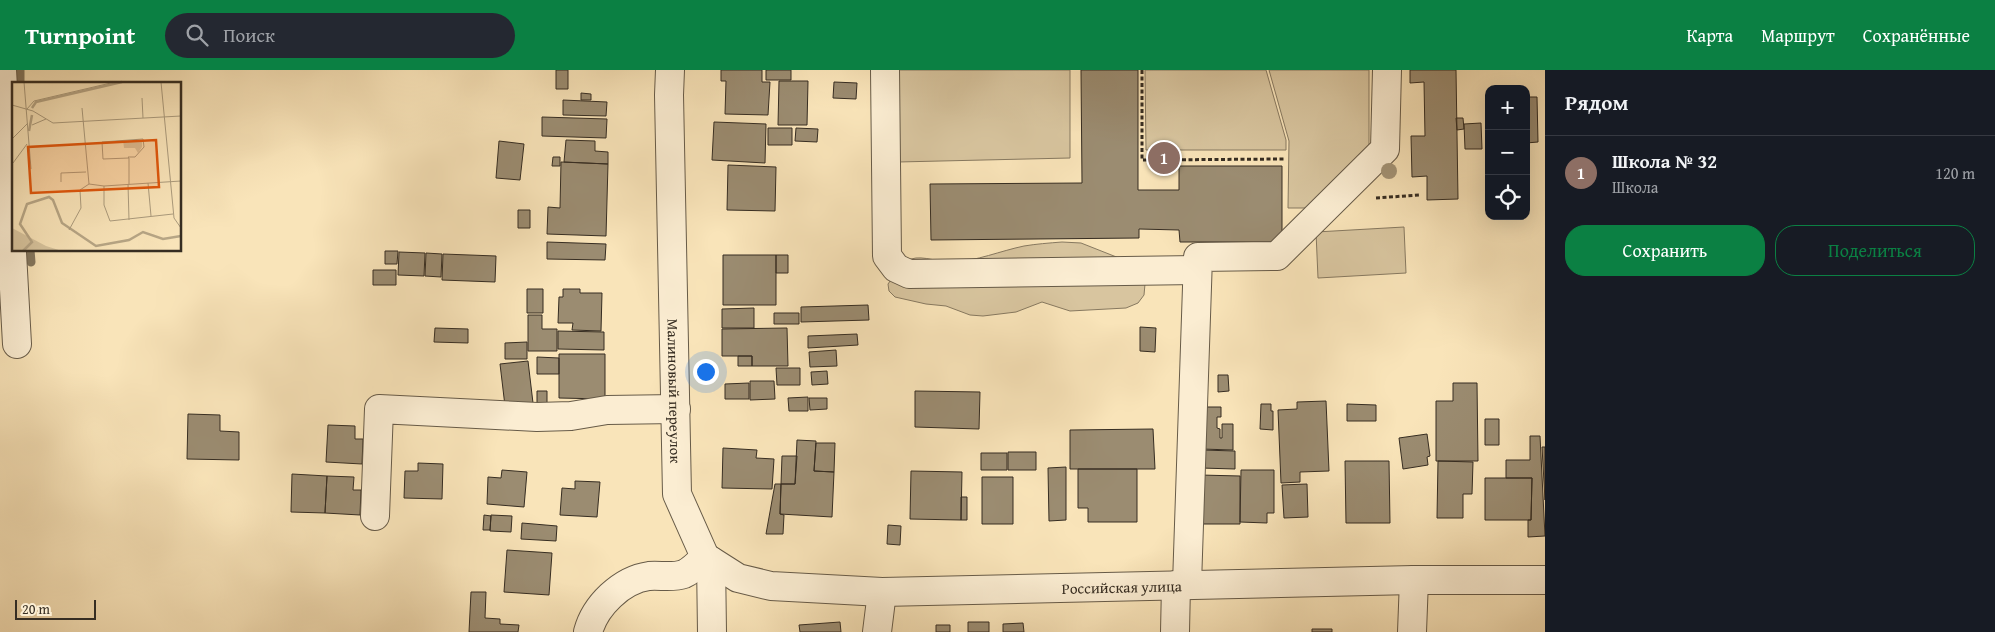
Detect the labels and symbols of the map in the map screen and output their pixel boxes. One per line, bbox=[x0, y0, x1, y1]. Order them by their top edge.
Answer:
inset map bbox=[12, 82, 181, 251]
pin: 1 bbox=[1148, 139, 1180, 177]
street label: Малиновый переулок bbox=[663, 318, 687, 464]
your location bbox=[693, 359, 719, 385]
street label: Российская улица bbox=[1061, 575, 1183, 598]
scale bar bbox=[15, 597, 96, 620]

